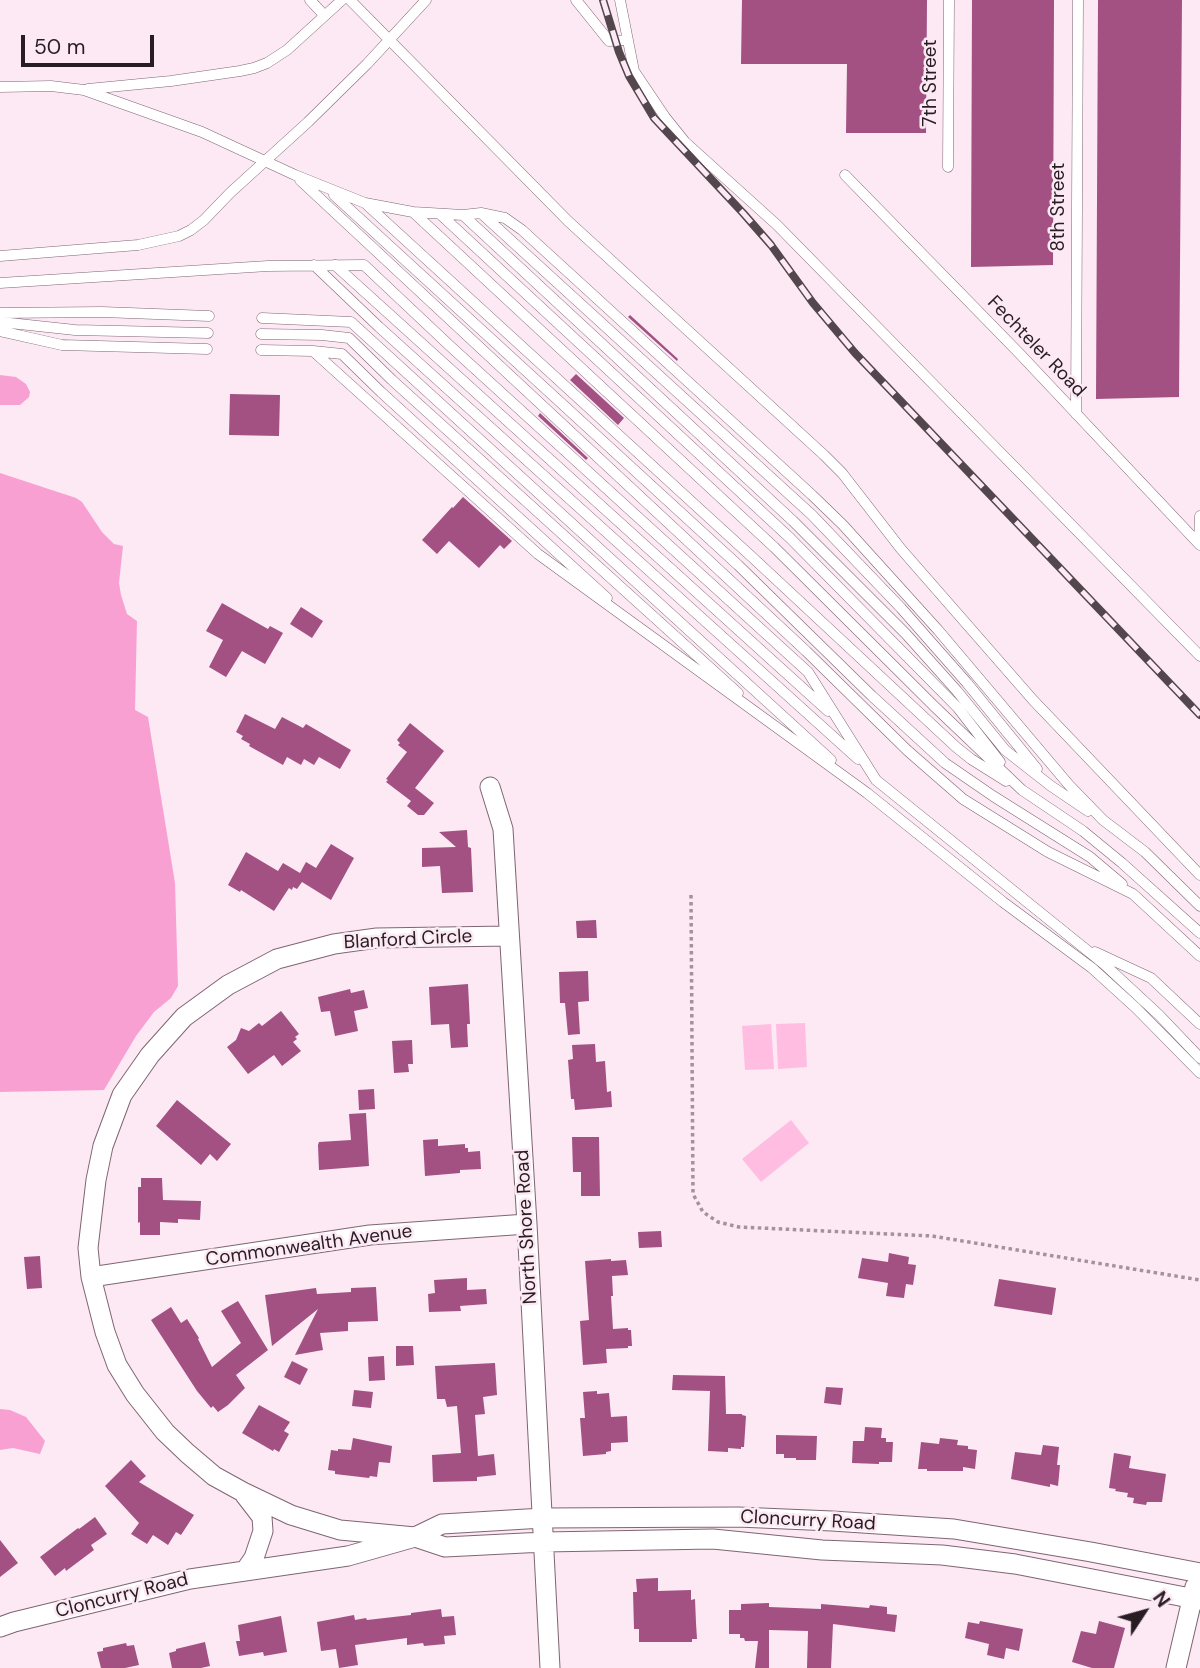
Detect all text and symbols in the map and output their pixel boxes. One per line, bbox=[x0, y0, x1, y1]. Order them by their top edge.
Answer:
scale bar bbox=[24, 21, 158, 65]
text: 50 m bbox=[34, 33, 85, 61]
street label: 7th Street bbox=[920, 39, 942, 127]
street label: 8th Street bbox=[1048, 163, 1070, 251]
street label: Fechteler Road bbox=[982, 292, 1090, 402]
street label: Blanford Circle bbox=[343, 925, 473, 955]
street label: North Shore Road bbox=[512, 1149, 542, 1305]
street label: Commonwealth Avenue bbox=[204, 1220, 414, 1272]
street label: Cloncurry Road bbox=[740, 1506, 876, 1536]
street label: Cloncurry Road bbox=[53, 1569, 191, 1623]
north arrow bbox=[1109, 1577, 1179, 1647]
text: N bbox=[1147, 1586, 1176, 1612]

